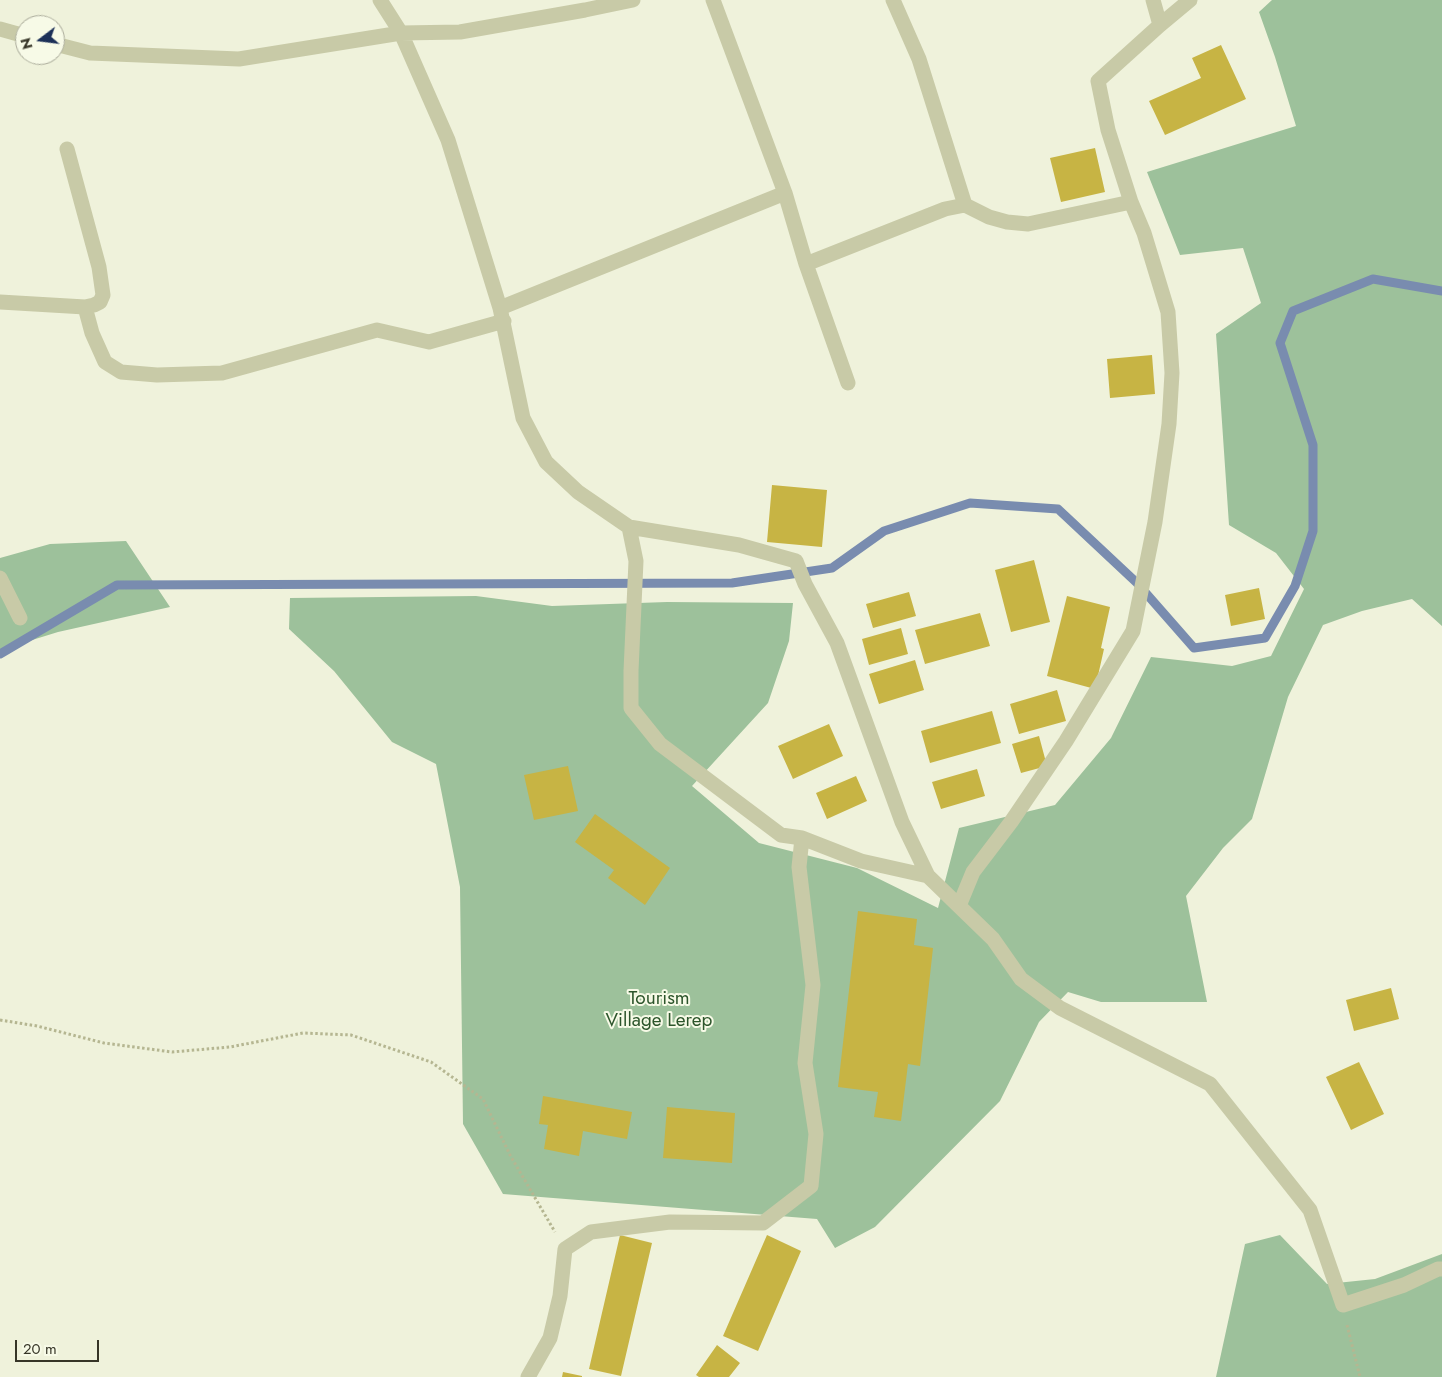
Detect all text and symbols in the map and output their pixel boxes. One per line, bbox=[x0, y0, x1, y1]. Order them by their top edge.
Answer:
north arrow bbox=[15, 15, 65, 65]
text: N bbox=[15, 36, 38, 52]
park label: Tourism Village Lerep bbox=[606, 988, 712, 1032]
scale bar bbox=[18, 1330, 101, 1362]
text: 20 m bbox=[23, 1338, 57, 1360]

